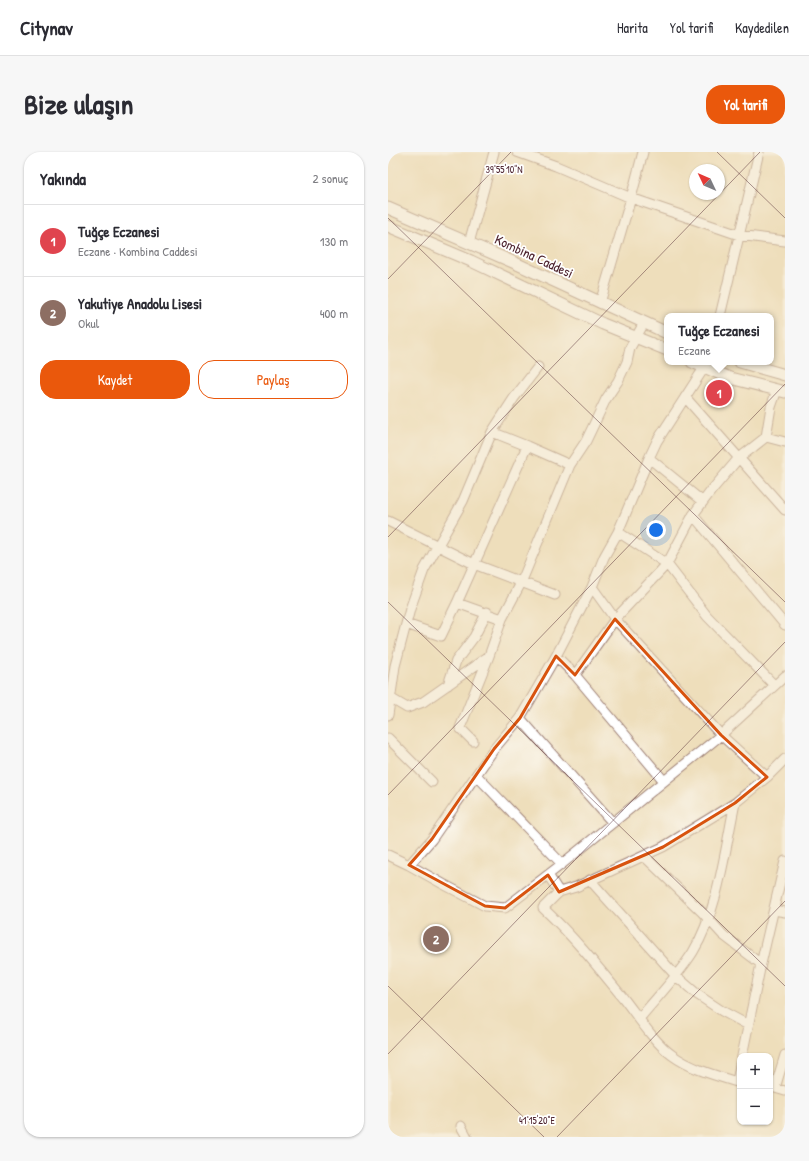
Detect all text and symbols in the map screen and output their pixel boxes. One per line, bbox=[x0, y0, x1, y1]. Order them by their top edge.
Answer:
text: Citynav bbox=[20, 15, 73, 41]
text: Harita bbox=[617, 18, 648, 37]
text: Yol tarifi bbox=[670, 18, 713, 37]
text: Kaydedilen bbox=[735, 18, 789, 37]
text: Bize ulaşın bbox=[24, 85, 133, 123]
button: Yol tarifi bbox=[706, 85, 785, 124]
text: 39°55'10"N bbox=[485, 163, 523, 176]
north arrow bbox=[689, 164, 725, 200]
text: Yakında bbox=[40, 167, 86, 190]
text: 2 sonuç bbox=[313, 169, 348, 187]
text: Tuğçe Eczanesi bbox=[78, 221, 160, 242]
street label: Kombina Caddesi bbox=[492, 229, 577, 282]
text: 1 bbox=[51, 232, 55, 250]
text: 130 m bbox=[320, 232, 348, 250]
text: Eczane · Kombina Caddesi bbox=[78, 242, 198, 260]
text: Yakutiye Anadolu Lisesi bbox=[78, 293, 202, 314]
text: 2 bbox=[50, 304, 56, 322]
text: 400 m bbox=[320, 304, 348, 322]
popup bbox=[664, 313, 774, 365]
text: Okul bbox=[78, 314, 99, 332]
text: Tuğçe Eczanesi bbox=[678, 320, 760, 341]
text: Eczane bbox=[678, 341, 711, 359]
button: Kaydet bbox=[40, 360, 190, 399]
button: Paylaş bbox=[198, 360, 348, 399]
pin: 1 bbox=[706, 378, 732, 408]
your location bbox=[646, 520, 666, 540]
pin: 2 bbox=[423, 924, 449, 954]
map controls bbox=[737, 1053, 773, 1125]
button: + bbox=[737, 1053, 773, 1089]
button: − bbox=[737, 1089, 773, 1125]
text: 41°15'20"E bbox=[519, 1114, 555, 1127]

